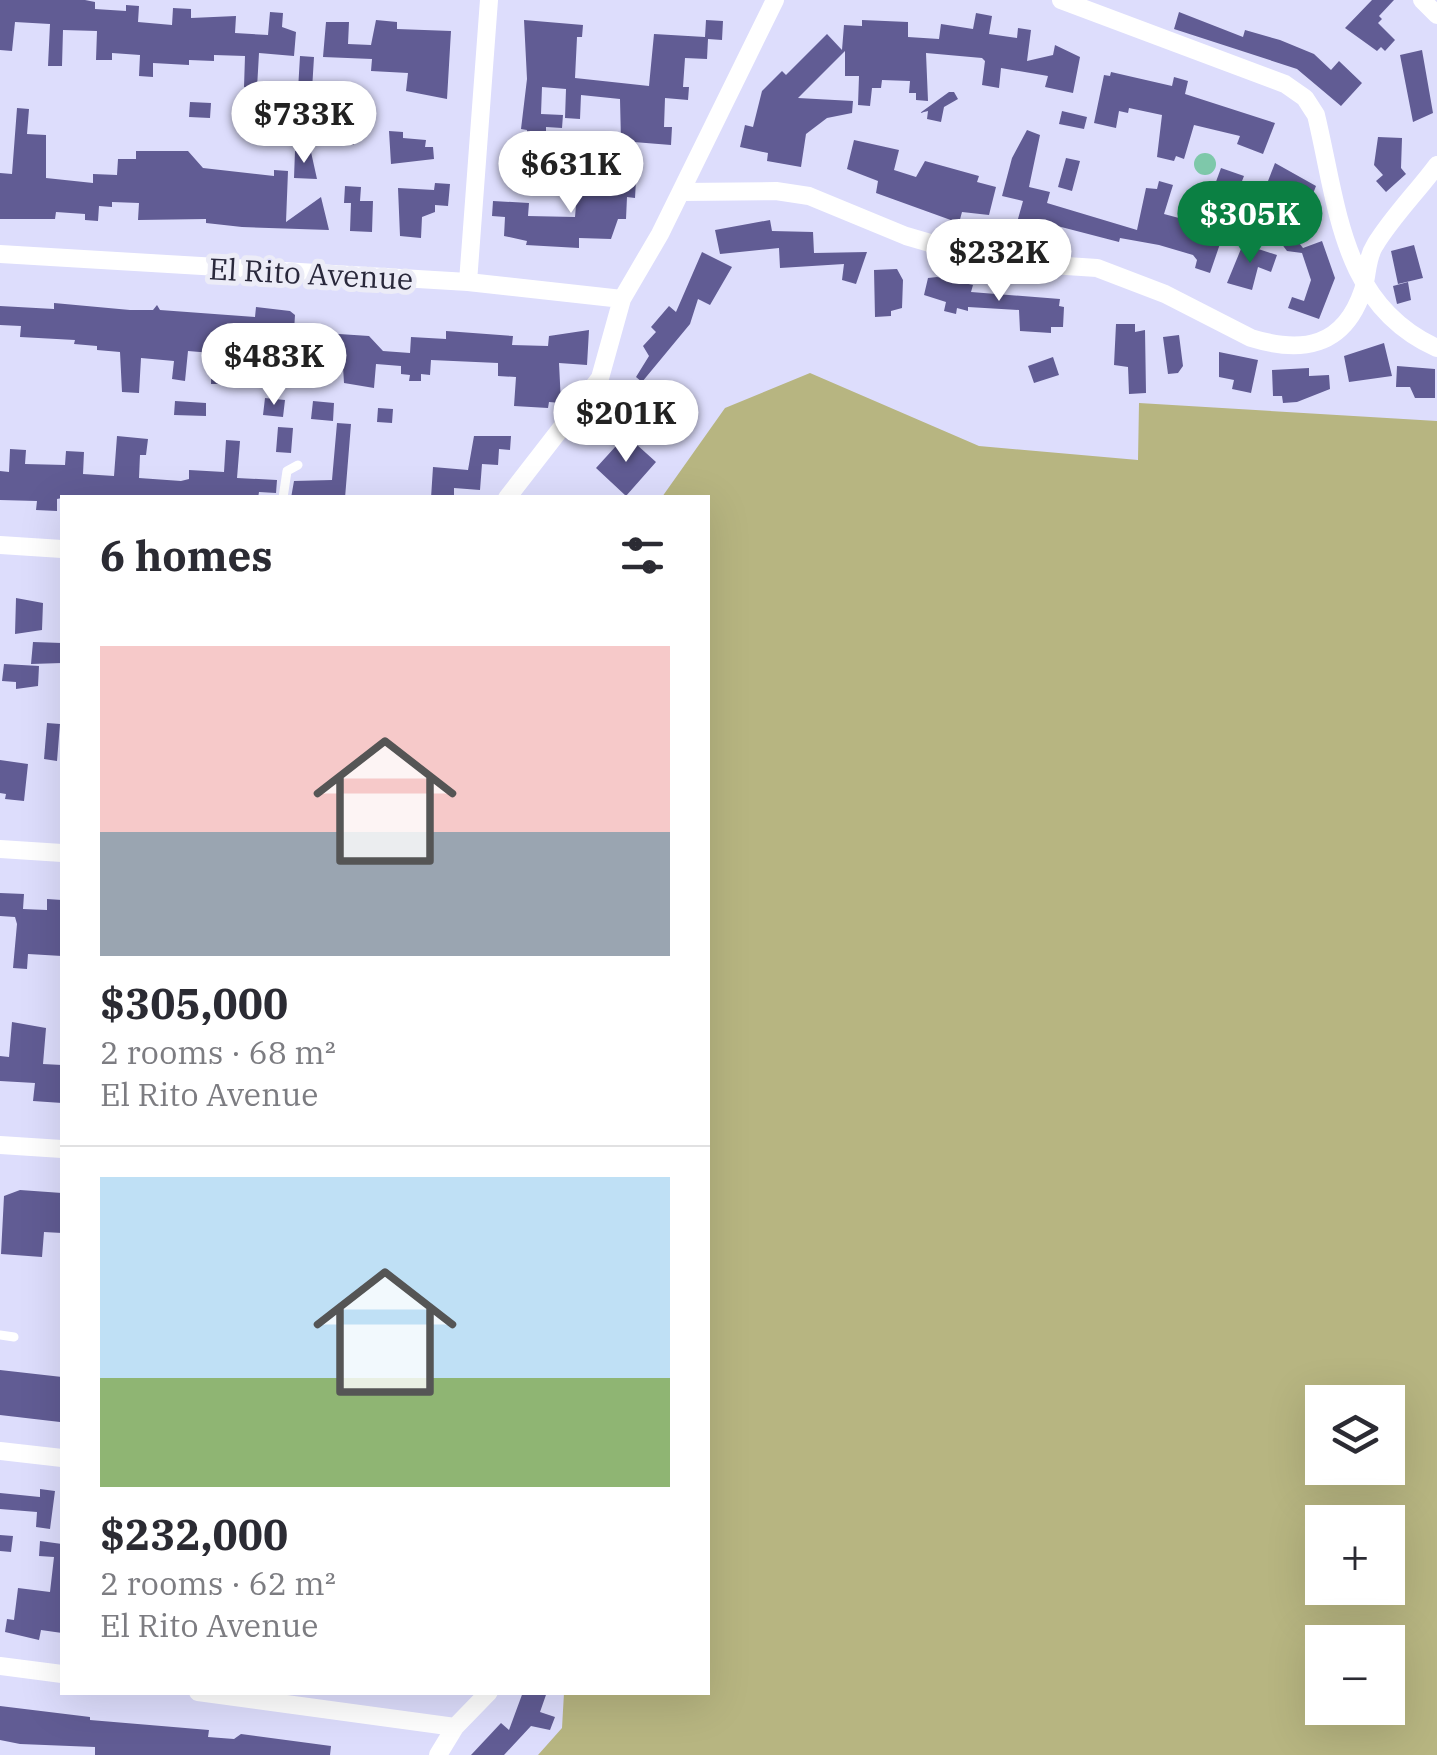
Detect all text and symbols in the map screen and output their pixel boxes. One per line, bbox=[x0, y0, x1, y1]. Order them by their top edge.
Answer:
pin: $733K bbox=[234, 81, 374, 166]
text: $733K bbox=[253, 92, 355, 134]
pin: $631K bbox=[501, 131, 641, 216]
text: $631K bbox=[520, 142, 622, 184]
pin: $305K bbox=[1180, 181, 1320, 266]
text: $305K bbox=[1199, 192, 1301, 234]
pin: $232K bbox=[929, 219, 1069, 304]
text: $232K bbox=[948, 230, 1050, 272]
street label: El Rito Avenue bbox=[208, 248, 414, 298]
pin: $483K bbox=[204, 323, 344, 408]
text: $483K bbox=[223, 334, 325, 376]
pin: $201K bbox=[556, 380, 696, 465]
text: $201K bbox=[575, 391, 677, 433]
text: 6 homes bbox=[100, 528, 273, 583]
icon: filters bbox=[615, 528, 670, 583]
icon: home bbox=[295, 711, 475, 891]
text: $305,000 bbox=[100, 976, 288, 1031]
text: 2 rooms · 68 m² bbox=[100, 1031, 336, 1073]
text: El Rito Avenue bbox=[100, 1073, 318, 1115]
icon: home bbox=[295, 1242, 475, 1422]
map controls bbox=[1305, 1385, 1405, 1725]
button: layers bbox=[1305, 1385, 1405, 1485]
button: + bbox=[1305, 1505, 1405, 1605]
text: $232,000 bbox=[100, 1507, 288, 1562]
text: 2 rooms · 62 m² bbox=[100, 1562, 336, 1604]
text: El Rito Avenue bbox=[100, 1604, 318, 1646]
button: − bbox=[1305, 1625, 1405, 1725]

